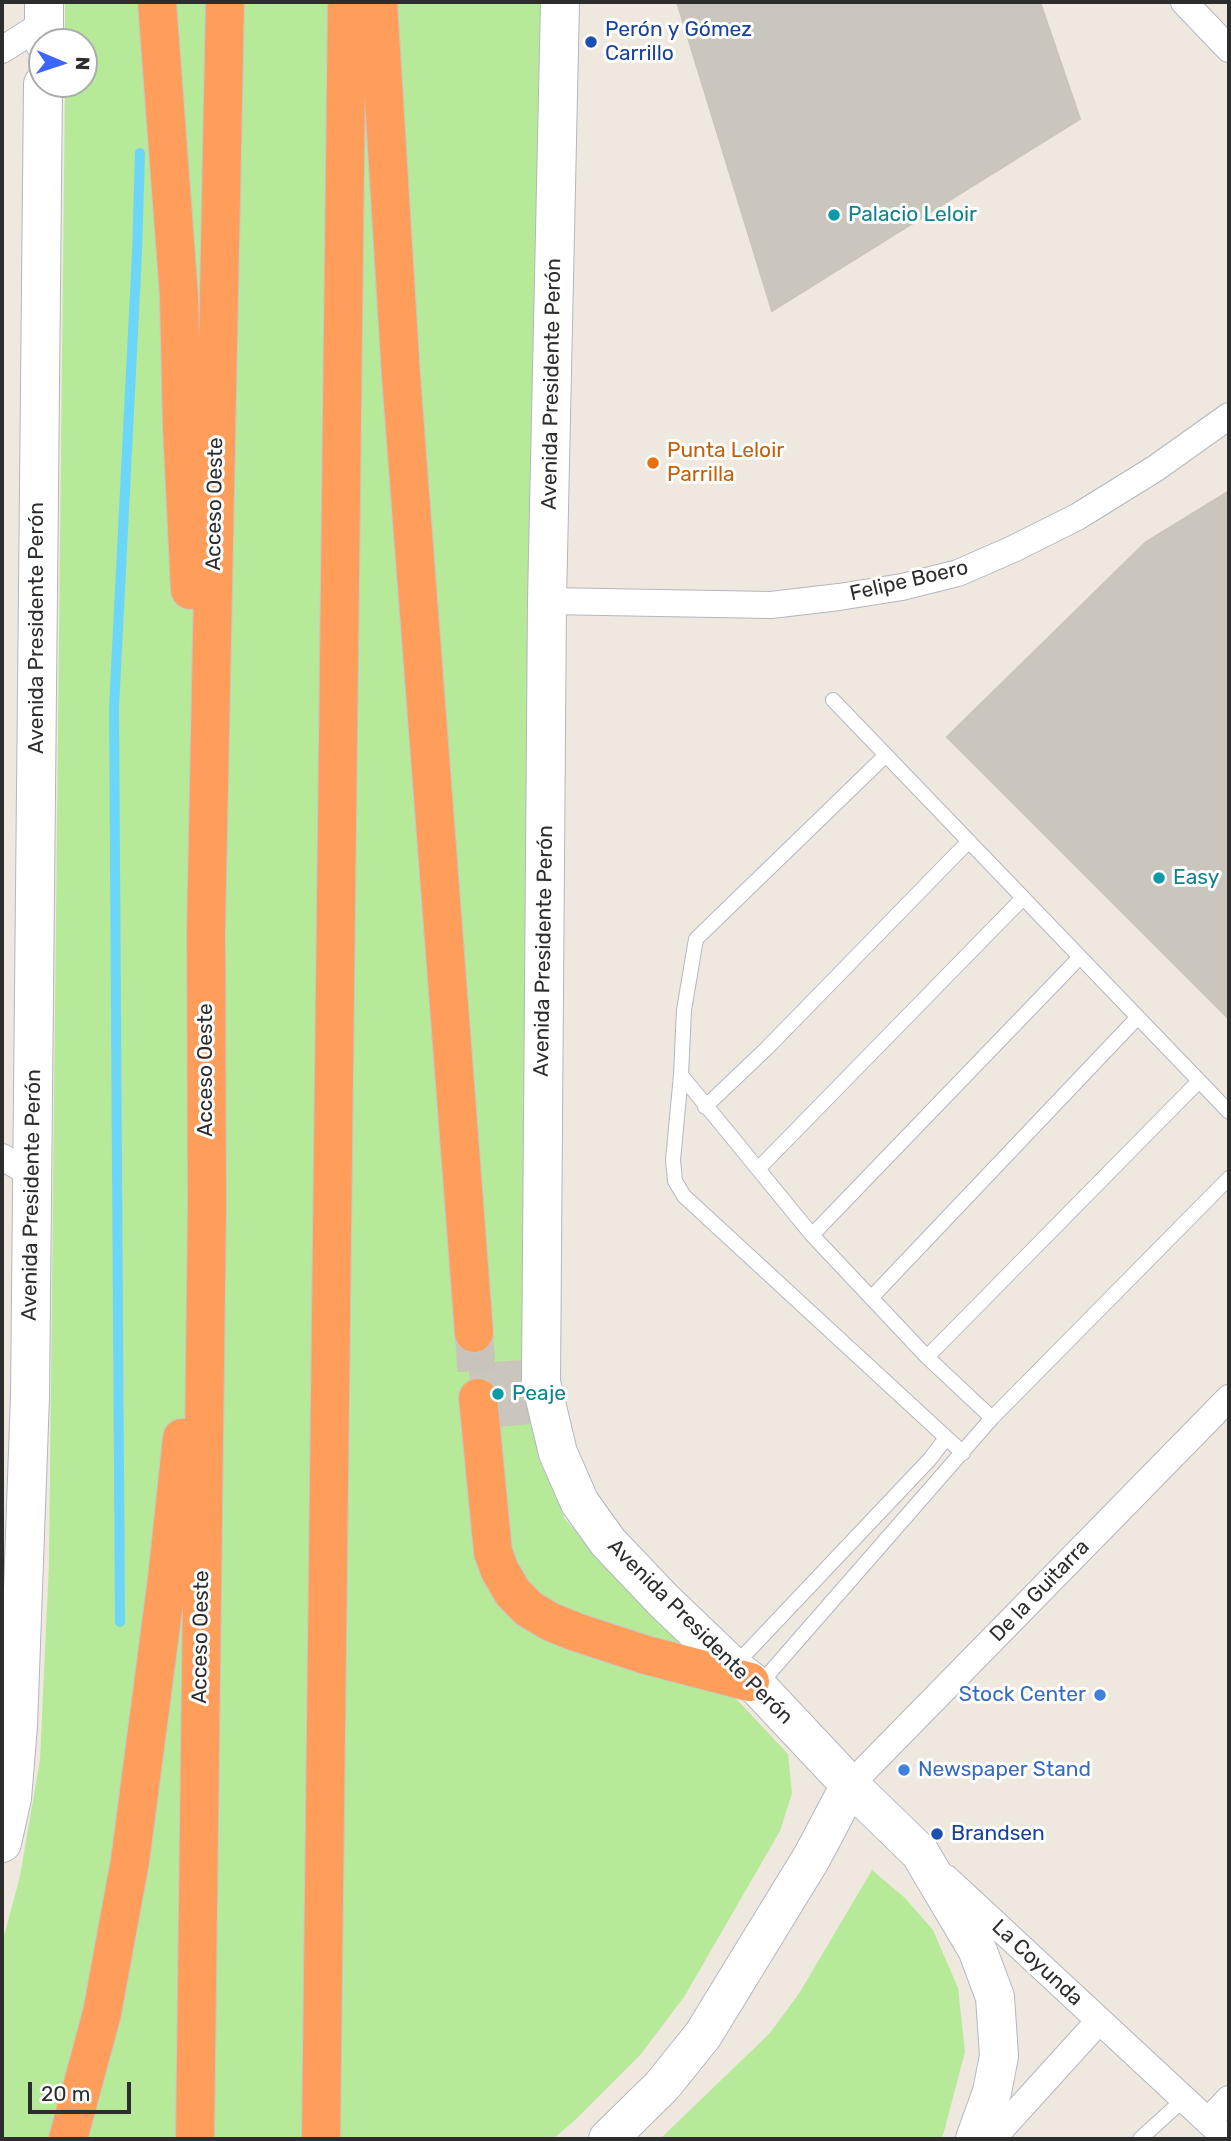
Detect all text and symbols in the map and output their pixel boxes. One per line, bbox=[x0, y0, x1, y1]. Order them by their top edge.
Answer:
place label: Perón y Gómez Carrillo bbox=[605, 17, 752, 67]
north arrow bbox=[28, 28, 98, 98]
marker: Perón y Gómez Carrillo bbox=[583, 34, 599, 50]
text: N bbox=[71, 56, 94, 71]
place label: Palacio Leloir bbox=[848, 202, 977, 228]
marker: Palacio Leloir bbox=[826, 207, 842, 223]
street label: Avenida Presidente Perón bbox=[537, 258, 567, 510]
street label: Acceso Oeste bbox=[201, 437, 229, 571]
place label: Punta Leloir Parrilla bbox=[667, 438, 784, 488]
marker: Punta Leloir Parrilla bbox=[645, 455, 661, 471]
street label: Avenida Presidente Perón bbox=[24, 502, 50, 754]
street label: Felipe Boero bbox=[847, 555, 971, 607]
street label: Avenida Presidente Perón bbox=[529, 825, 559, 1077]
place label: Easy bbox=[1173, 865, 1219, 891]
marker: Easy bbox=[1151, 870, 1167, 886]
street label: Acceso Oeste bbox=[193, 1003, 219, 1137]
street label: Avenida Presidente Perón bbox=[17, 1069, 47, 1321]
place label: Peaje bbox=[512, 1381, 566, 1407]
marker: Peaje bbox=[490, 1386, 506, 1402]
street label: Avenida Presidente Perón bbox=[602, 1534, 798, 1730]
street label: De la Guitarra bbox=[985, 1535, 1095, 1647]
street label: Acceso Oeste bbox=[187, 1570, 215, 1704]
place label: Stock Center bbox=[959, 1682, 1086, 1708]
marker: Stock Center bbox=[1092, 1687, 1108, 1703]
place label: Newspaper Stand bbox=[918, 1757, 1091, 1783]
marker: Newspaper Stand bbox=[896, 1762, 912, 1778]
place label: Brandsen bbox=[951, 1821, 1045, 1847]
marker: Brandsen bbox=[929, 1826, 945, 1842]
street label: La Coyunda bbox=[986, 1914, 1088, 2012]
scale bar bbox=[32, 2068, 135, 2112]
text: 20 m bbox=[41, 2081, 90, 2106]

